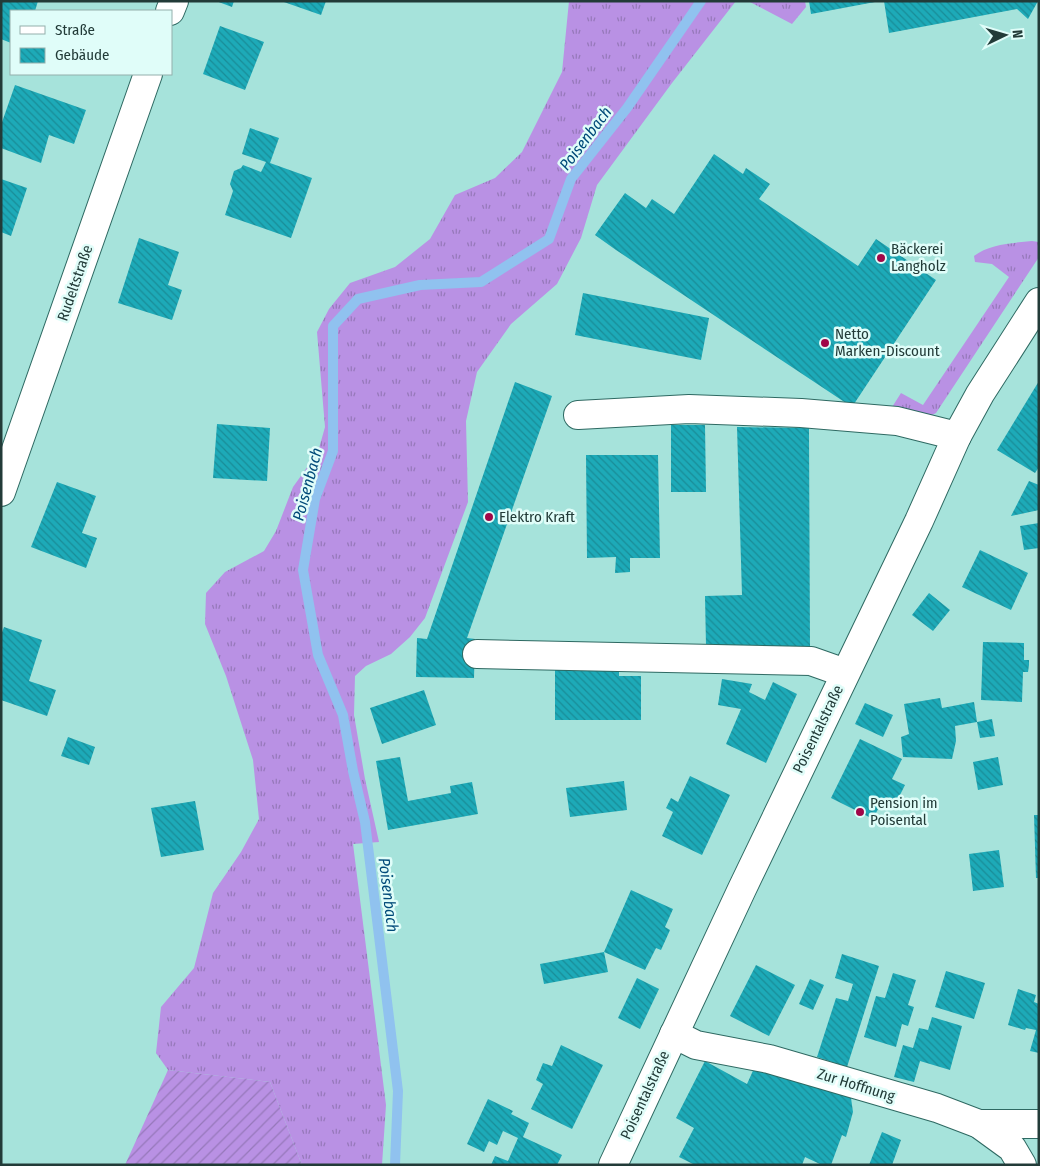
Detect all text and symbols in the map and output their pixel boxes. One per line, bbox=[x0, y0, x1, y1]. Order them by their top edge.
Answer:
legend bbox=[10, 10, 172, 75]
north arrow bbox=[980, 10, 1030, 60]
text: Straße bbox=[55, 21, 95, 39]
text: N bbox=[1009, 29, 1026, 39]
text: Gebäude bbox=[55, 46, 110, 64]
water label: Poisenbach bbox=[555, 103, 615, 174]
place label: Bäckerei Langholz bbox=[891, 240, 946, 275]
street label: Rudeltstraße bbox=[54, 243, 96, 323]
marker: Bäckerei Langholz bbox=[875, 252, 887, 264]
place label: Netto Marken-Discount bbox=[835, 325, 940, 360]
marker: Netto Marken-Discount bbox=[819, 337, 831, 349]
water label: Poisenbach bbox=[289, 446, 326, 523]
place label: Elektro Kraft bbox=[499, 508, 575, 526]
marker: Elektro Kraft bbox=[483, 511, 495, 523]
street label: Poisentalstraße bbox=[789, 682, 847, 776]
place label: Pension im Poisental bbox=[870, 794, 938, 829]
marker: Pension im Poisental bbox=[854, 806, 866, 818]
water label: Poisenbach bbox=[375, 857, 402, 933]
street label: Poisentalstraße bbox=[617, 1048, 673, 1142]
street label: Zur Hoffnung bbox=[815, 1065, 897, 1105]

